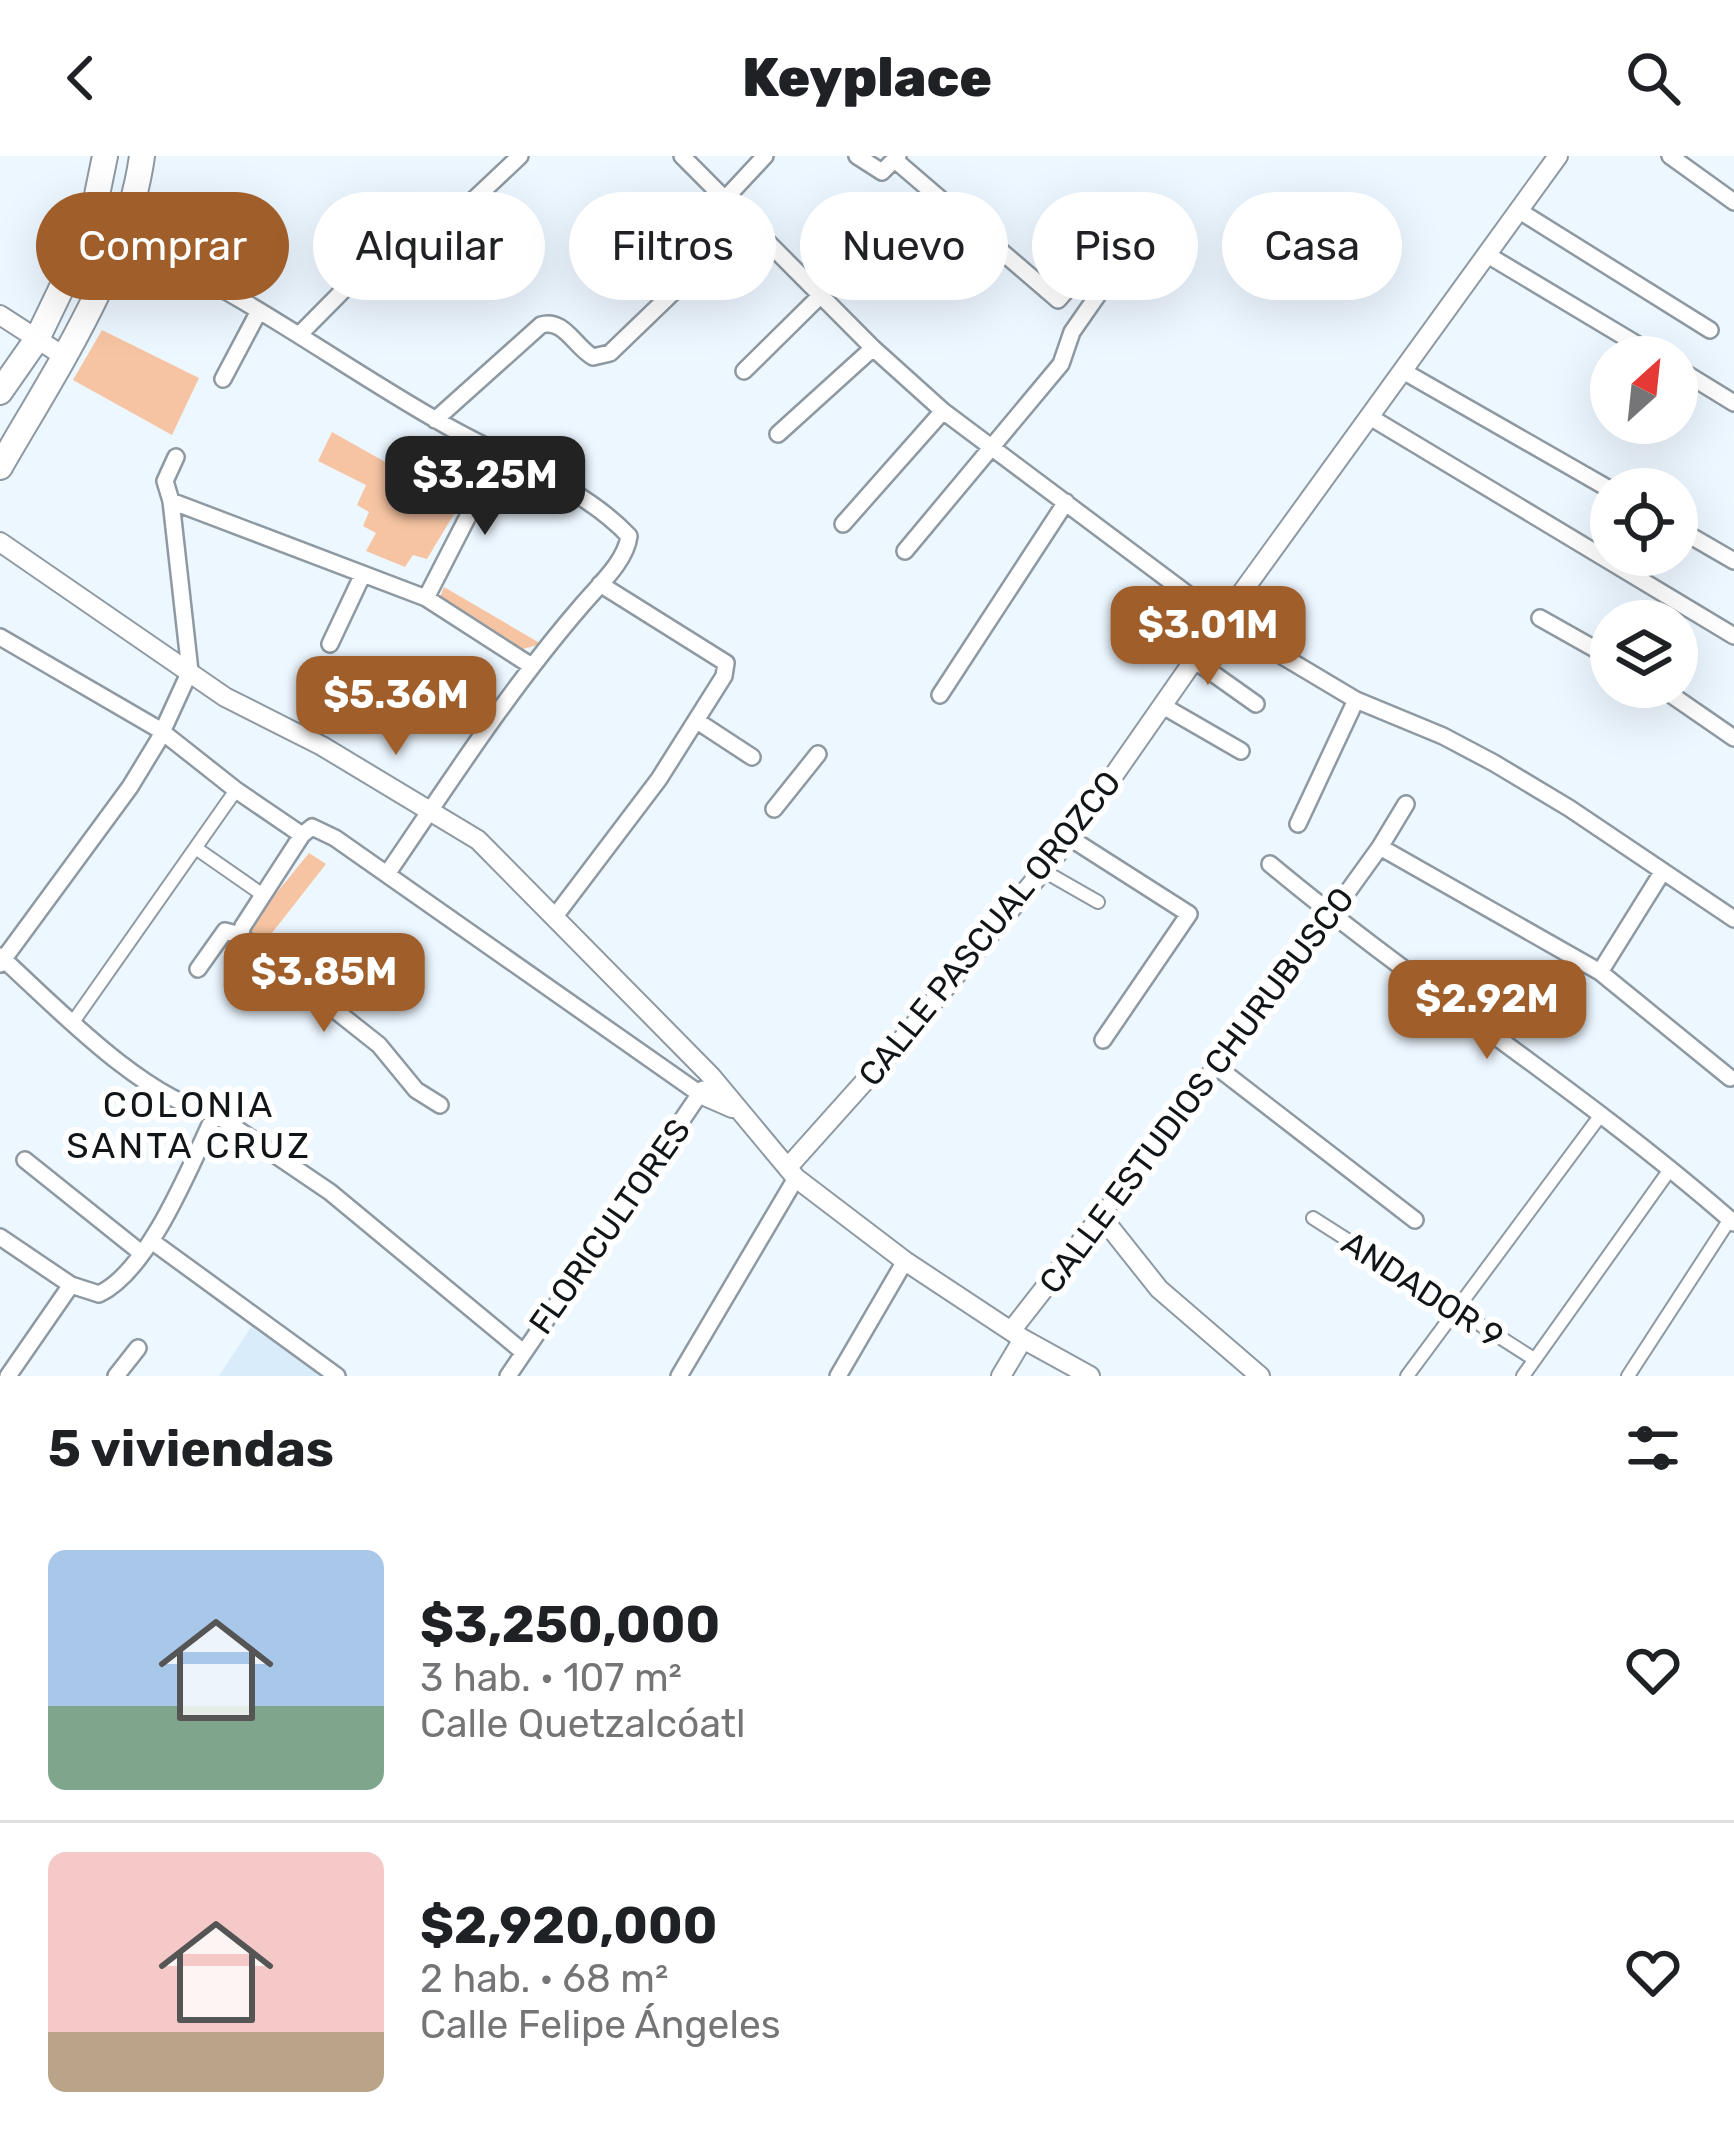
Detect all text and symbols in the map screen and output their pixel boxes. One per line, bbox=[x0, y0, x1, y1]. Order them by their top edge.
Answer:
icon: back bbox=[48, 45, 114, 111]
icon: search bbox=[1620, 45, 1686, 111]
text: Keyplace bbox=[742, 46, 992, 110]
chip: Comprar bbox=[36, 192, 289, 300]
chip: Alquilar bbox=[313, 192, 545, 300]
chip: Filtros bbox=[569, 192, 776, 300]
chip: Nuevo bbox=[800, 192, 1008, 300]
chip: Piso bbox=[1032, 192, 1198, 300]
chip: Casa bbox=[1222, 192, 1402, 300]
north arrow bbox=[1590, 336, 1698, 444]
map controls bbox=[1590, 336, 1698, 708]
pin: $3.25M bbox=[387, 436, 583, 538]
text: $3.25M bbox=[412, 452, 558, 498]
button: locate bbox=[1590, 468, 1698, 576]
pin: $3.01M bbox=[1110, 586, 1306, 688]
button: layers bbox=[1590, 600, 1698, 708]
text: $3.01M bbox=[1138, 602, 1278, 648]
pin: $5.36M bbox=[298, 656, 494, 758]
text: $5.36M bbox=[323, 672, 469, 718]
street label: CALLE PASCUAL OROZCO bbox=[850, 763, 1128, 1094]
street label: CALLE ESTUDIOS CHURUBUSCO bbox=[1031, 880, 1362, 1301]
pin: $3.85M bbox=[226, 933, 422, 1035]
text: $3.85M bbox=[251, 949, 397, 995]
pin: $2.92M bbox=[1389, 960, 1585, 1062]
text: $2.92M bbox=[1415, 976, 1559, 1022]
district label: COLONIA SANTA CRUZ bbox=[66, 1083, 312, 1167]
street label: FLORICULTORES bbox=[521, 1111, 698, 1341]
street label: ANDADOR 9 bbox=[1335, 1223, 1510, 1356]
icon: filters bbox=[1620, 1415, 1686, 1481]
text: 5 viviendas bbox=[48, 1418, 334, 1479]
text: $3,250,000 bbox=[420, 1594, 720, 1655]
icon: home bbox=[144, 1598, 288, 1742]
icon: heart bbox=[1620, 1637, 1686, 1703]
text: 3 hab. · 107 m² bbox=[420, 1655, 682, 1701]
text: Calle Quetzalcóatl bbox=[420, 1701, 746, 1747]
text: $2,920,000 bbox=[420, 1895, 717, 1956]
icon: home bbox=[144, 1900, 288, 2044]
icon: heart bbox=[1620, 1939, 1686, 2005]
text: 2 hab. · 68 m² bbox=[420, 1956, 668, 2002]
text: Calle Felipe Ángeles bbox=[420, 2002, 781, 2048]

